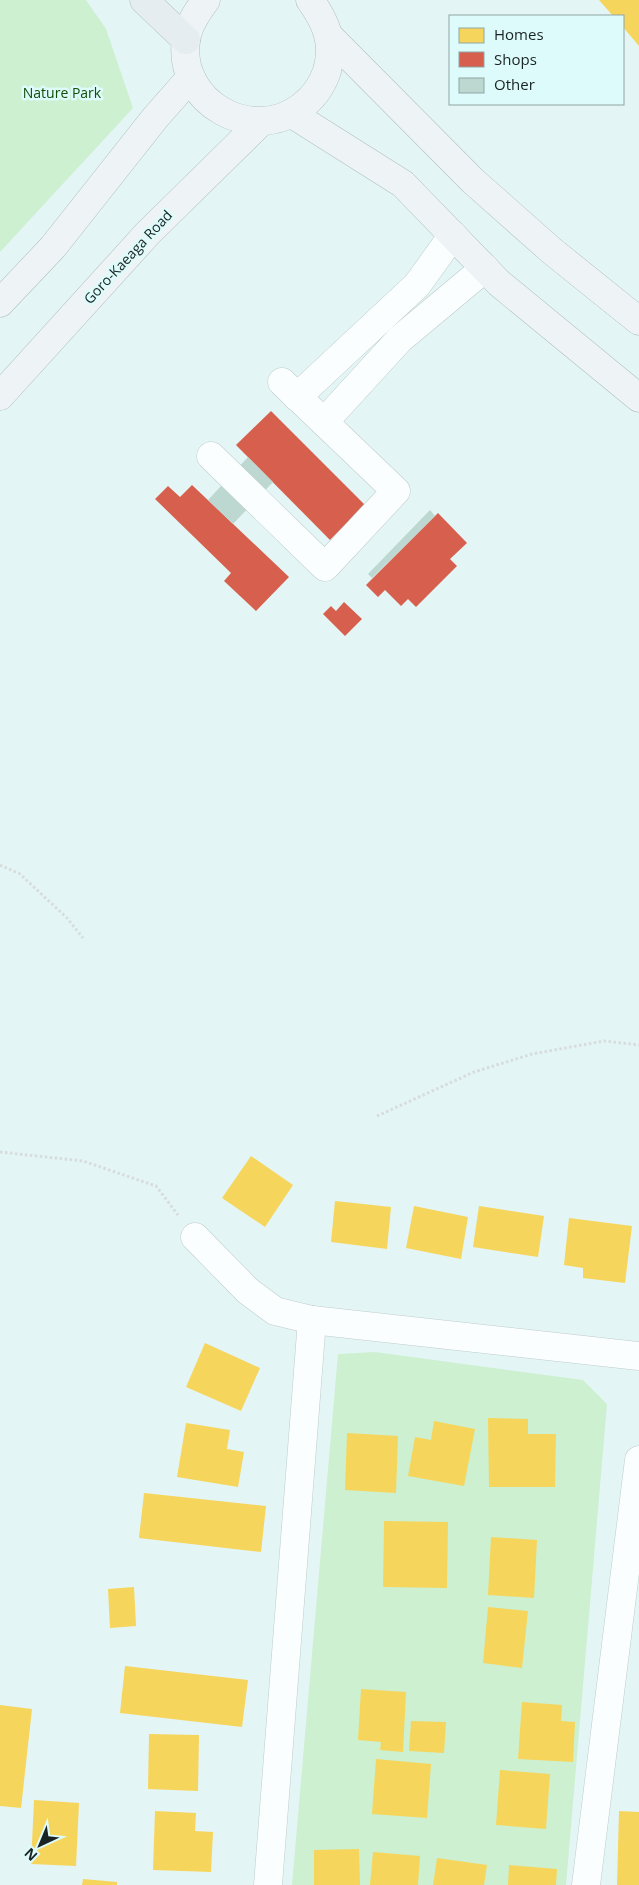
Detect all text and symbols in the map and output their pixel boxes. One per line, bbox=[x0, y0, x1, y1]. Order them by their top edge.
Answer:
legend bbox=[449, 15, 624, 105]
text: Homes bbox=[494, 24, 544, 44]
text: Shops bbox=[494, 49, 537, 69]
text: Other bbox=[494, 74, 535, 94]
park label: Nature Park bbox=[23, 83, 102, 102]
street label: Goro-Kaeaga Road bbox=[79, 206, 176, 308]
north arrow bbox=[15, 1820, 65, 1870]
text: N bbox=[20, 1844, 41, 1866]

